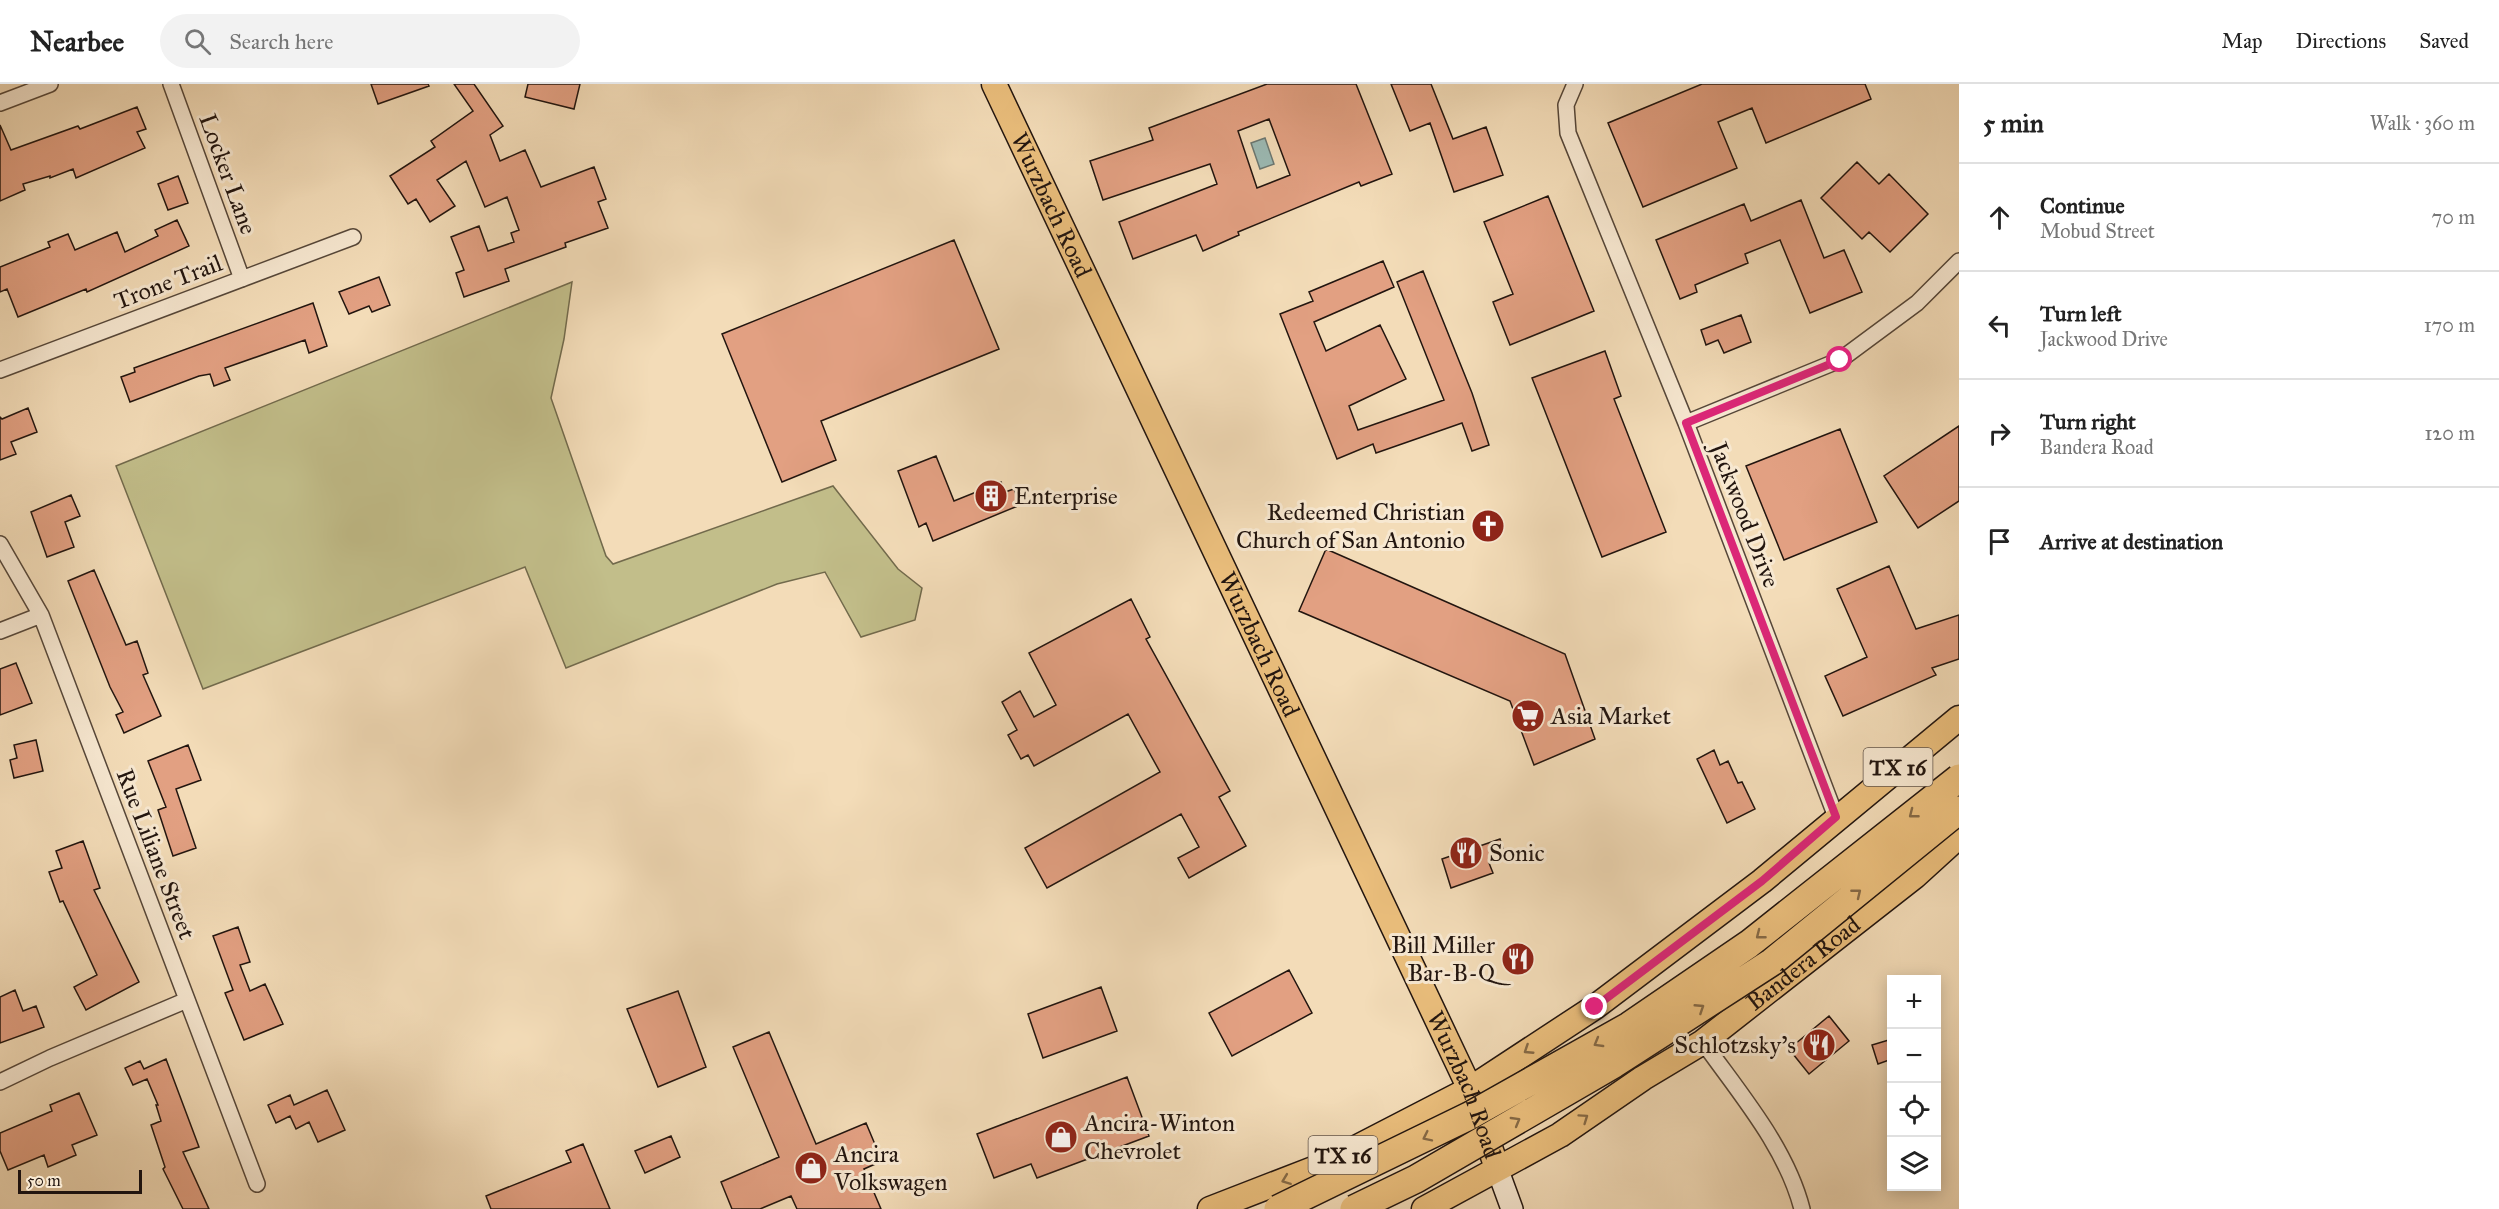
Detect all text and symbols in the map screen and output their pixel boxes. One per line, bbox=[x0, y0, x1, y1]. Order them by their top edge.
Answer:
search box bbox=[160, 14, 580, 68]
text: Nearbee bbox=[30, 24, 124, 59]
icon: search bbox=[181, 25, 214, 58]
text: Search here bbox=[229, 28, 333, 55]
text: Map bbox=[2222, 28, 2263, 54]
text: Directions bbox=[2296, 28, 2386, 54]
text: Saved bbox=[2419, 28, 2469, 54]
text: 5 min bbox=[1983, 107, 2044, 139]
street label: Locker Lane bbox=[192, 110, 264, 238]
text: Walk · 360 m bbox=[2370, 111, 2475, 135]
street label: Wurzbach Road bbox=[1004, 128, 1098, 282]
text: Continue bbox=[2040, 192, 2125, 219]
icon: ahead bbox=[1983, 201, 2016, 234]
text: 70 m bbox=[2432, 205, 2475, 229]
text: Mobud Street bbox=[2040, 219, 2155, 243]
street label: Trone Trail bbox=[110, 248, 227, 316]
text: Turn left bbox=[2040, 300, 2122, 327]
icon: left bbox=[1983, 309, 2016, 342]
text: 170 m bbox=[2424, 313, 2475, 337]
text: Jackwood Drive bbox=[2040, 327, 2168, 351]
route start bbox=[1826, 346, 1852, 372]
text: Turn right bbox=[2040, 408, 2136, 435]
icon: right bbox=[1983, 417, 2016, 450]
text: 120 m bbox=[2424, 421, 2475, 445]
street label: Jackwood Drive bbox=[1702, 435, 1786, 592]
text: Bandera Road bbox=[2040, 435, 2154, 459]
building icon: Enterprise bbox=[973, 478, 1009, 514]
place label: Enterprise bbox=[1014, 481, 1118, 511]
place label: Redeemed Christian Church of San Antonio bbox=[1236, 497, 1465, 555]
church icon: Redeemed Christian Church of San Antonio bbox=[1470, 508, 1506, 544]
icon: arrive bbox=[1983, 525, 2016, 558]
text: Arrive at destination bbox=[2040, 528, 2223, 555]
street label: Wurzbach Road bbox=[1212, 567, 1307, 722]
supermarket icon: Asia Market bbox=[1510, 698, 1546, 734]
place label: Asia Market bbox=[1550, 701, 1671, 731]
road number: TX 16 bbox=[1864, 748, 1932, 786]
street label: Rue Liliane Street bbox=[110, 765, 202, 944]
one-way arrow bbox=[1909, 807, 1920, 818]
restaurant icon: Sonic bbox=[1448, 835, 1484, 871]
place label: Sonic bbox=[1489, 838, 1545, 868]
one-way arrow bbox=[1850, 889, 1861, 900]
street label: Bandera Road bbox=[1740, 909, 1866, 1017]
one-way arrow bbox=[1756, 928, 1767, 939]
place label: Bill Miller Bar-B-Q bbox=[1391, 930, 1512, 988]
restaurant icon: Bill Miller Bar-B-Q bbox=[1500, 941, 1536, 977]
map controls bbox=[1887, 975, 1941, 1191]
button: + bbox=[1887, 975, 1941, 1029]
route end bbox=[1581, 993, 1607, 1019]
one-way arrow bbox=[1694, 1004, 1704, 1016]
street label: Wurzbach Road bbox=[1420, 1006, 1508, 1162]
restaurant icon: Schlotzsky's bbox=[1801, 1027, 1837, 1063]
button: − bbox=[1887, 1029, 1941, 1083]
place label: Schlotzsky's bbox=[1674, 1030, 1796, 1060]
one-way arrow bbox=[1594, 1036, 1604, 1047]
one-way arrow bbox=[1524, 1043, 1535, 1054]
button: locate bbox=[1887, 1083, 1941, 1137]
place label: Ancira-Winton Chevrolet bbox=[1083, 1108, 1235, 1166]
one-way arrow bbox=[1578, 1114, 1589, 1125]
one-way arrow bbox=[1510, 1117, 1520, 1129]
shop icon: Ancira-Winton Chevrolet bbox=[1043, 1119, 1079, 1155]
one-way arrow bbox=[1423, 1129, 1434, 1141]
road number: TX 16 bbox=[1308, 1136, 1378, 1174]
button: layers bbox=[1887, 1137, 1941, 1191]
place label: Ancira Volkswagen bbox=[833, 1139, 948, 1197]
shop icon: Ancira Volkswagen bbox=[793, 1150, 829, 1186]
scale bar bbox=[18, 1167, 142, 1194]
text: 50 m bbox=[27, 1171, 61, 1190]
one-way arrow bbox=[1281, 1173, 1292, 1185]

